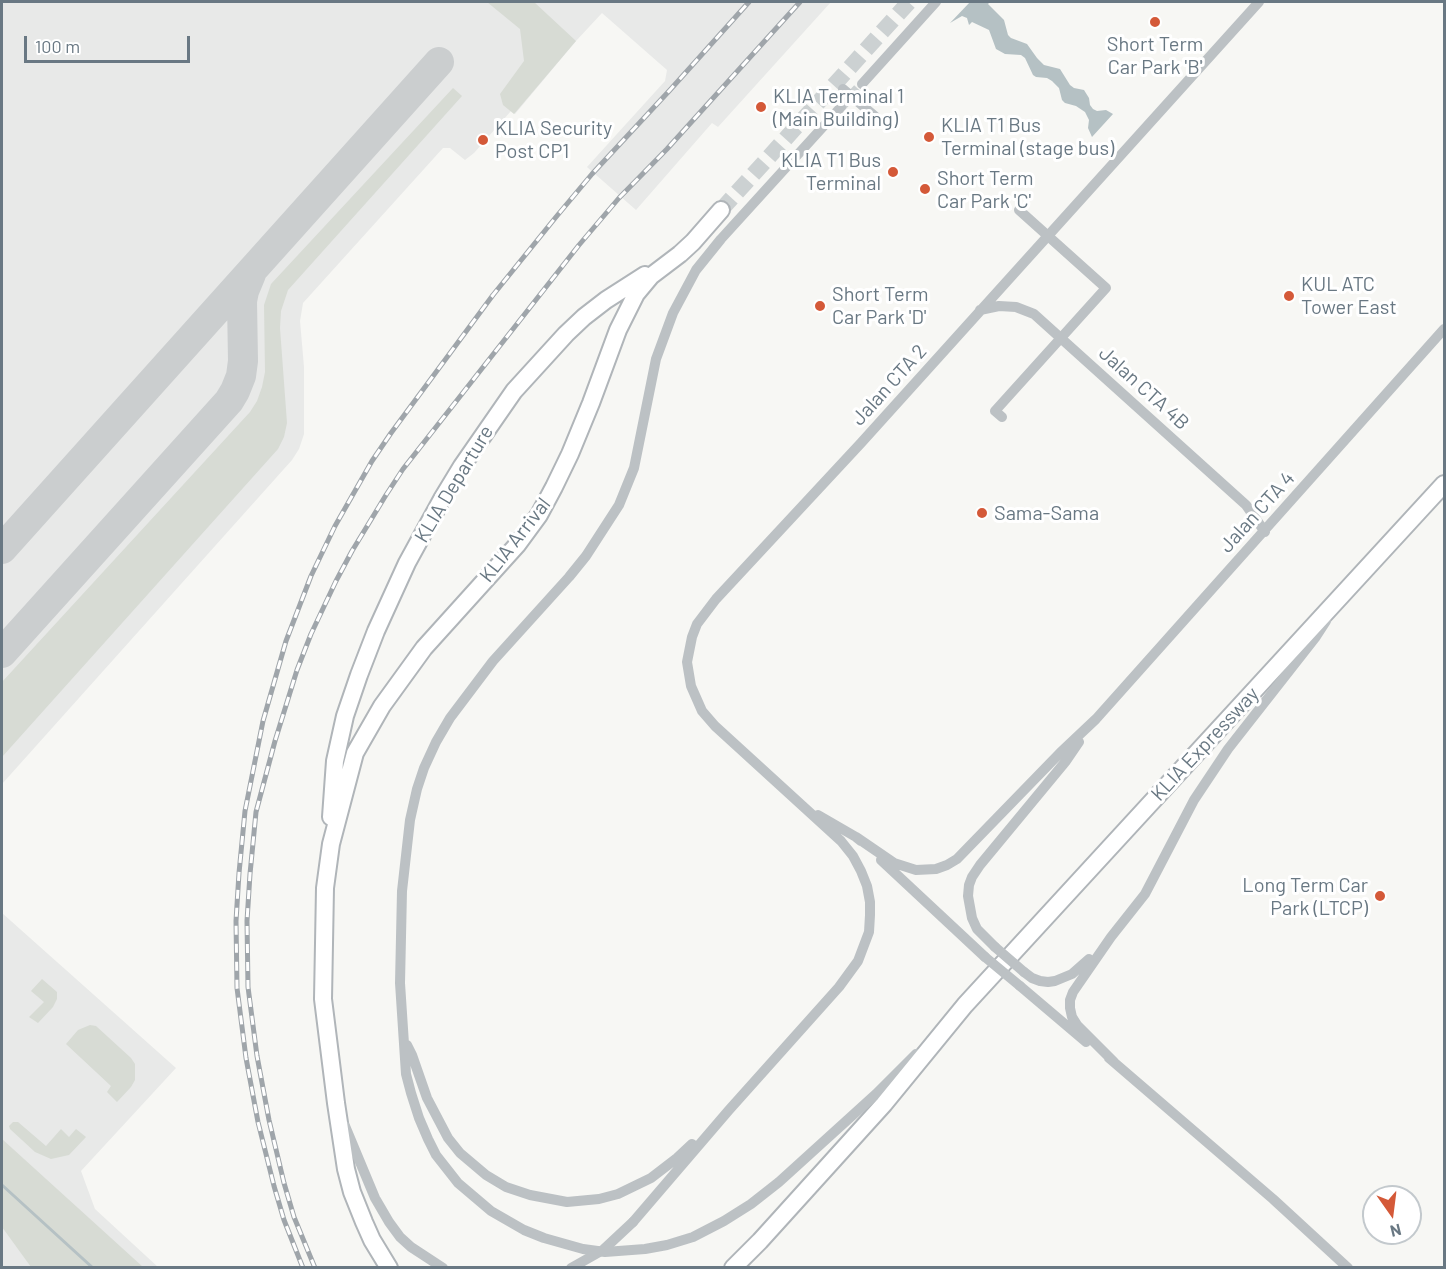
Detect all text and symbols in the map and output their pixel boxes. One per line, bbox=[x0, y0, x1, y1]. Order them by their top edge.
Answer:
marker: Short Term Car Park 'B' bbox=[1148, 15, 1162, 29]
scale bar bbox=[27, 24, 194, 62]
place label: Short Term Car Park 'B' bbox=[1107, 32, 1203, 79]
text: 100 m bbox=[35, 35, 80, 57]
place label: KLIA Terminal 1 (Main Building) bbox=[773, 84, 904, 131]
marker: KLIA Terminal 1 (Main Building) bbox=[754, 100, 768, 114]
place label: KLIA T1 Bus Terminal (stage bus) bbox=[941, 113, 1114, 160]
place label: KLIA Security Post CP1 bbox=[495, 116, 612, 163]
marker: KLIA T1 Bus Terminal (stage bus) bbox=[922, 130, 936, 144]
marker: KLIA Security Post CP1 bbox=[476, 133, 490, 147]
place label: KLIA T1 Bus Terminal bbox=[781, 148, 881, 195]
marker: KLIA T1 Bus Terminal bbox=[886, 165, 900, 179]
place label: Short Term Car Park 'C' bbox=[937, 166, 1034, 213]
marker: Short Term Car Park 'C' bbox=[918, 182, 932, 196]
place label: KUL ATC Tower East bbox=[1301, 272, 1397, 319]
place label: Short Term Car Park 'D' bbox=[832, 282, 929, 329]
marker: KUL ATC Tower East bbox=[1282, 289, 1296, 303]
marker: Short Term Car Park 'D' bbox=[813, 299, 827, 313]
street label: Jalan CTA 2 bbox=[846, 340, 932, 430]
street label: Jalan CTA 4B bbox=[1094, 341, 1194, 435]
street label: KLIA Departure bbox=[410, 421, 498, 547]
street label: Jalan CTA 4 bbox=[1214, 467, 1300, 557]
street label: KLIA Arrival bbox=[475, 493, 555, 587]
place label: Sama-Sama bbox=[994, 501, 1099, 525]
marker: Sama-Sama bbox=[975, 506, 989, 520]
street label: KLIA Expressway bbox=[1146, 682, 1264, 806]
place label: Long Term Car Park (LTCP) bbox=[1242, 873, 1368, 920]
marker: Long Term Car Park (LTCP) bbox=[1373, 889, 1387, 903]
north arrow bbox=[1362, 1185, 1422, 1245]
text: N bbox=[1389, 1221, 1403, 1242]

